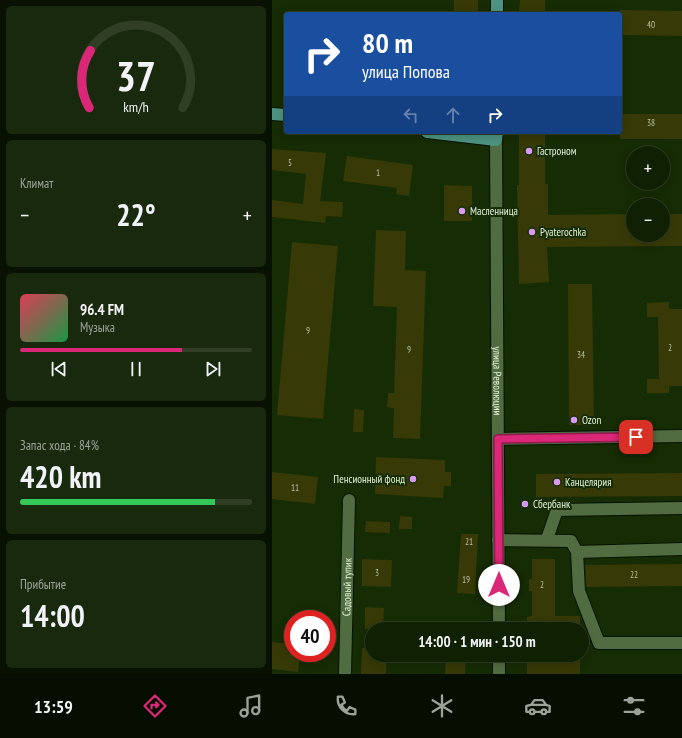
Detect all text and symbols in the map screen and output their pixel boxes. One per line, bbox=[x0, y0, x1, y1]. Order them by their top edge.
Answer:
house number: 40 bbox=[647, 19, 655, 30]
text: 80 m bbox=[362, 24, 413, 61]
icon: right bbox=[296, 28, 348, 80]
text: 37 bbox=[116, 49, 156, 102]
text: улица Попова bbox=[362, 60, 450, 83]
text: km/h bbox=[123, 96, 149, 115]
icon: left bbox=[400, 104, 422, 126]
icon: ahead bbox=[442, 104, 464, 126]
icon: right bbox=[484, 104, 506, 126]
house number: 38 bbox=[647, 117, 655, 128]
place label: Гастроном bbox=[537, 144, 577, 158]
marker: Гастроном bbox=[524, 146, 534, 156]
map controls bbox=[626, 146, 670, 242]
button: + bbox=[626, 146, 670, 190]
house number: 5 bbox=[288, 157, 292, 168]
house number: 1 bbox=[376, 167, 380, 178]
text: Климат bbox=[20, 175, 53, 192]
text: 22° bbox=[116, 195, 156, 234]
button: − bbox=[626, 198, 670, 242]
text: − bbox=[20, 201, 29, 229]
text: + bbox=[243, 201, 252, 229]
place label: Масленница bbox=[470, 204, 518, 218]
marker: Масленница bbox=[457, 206, 467, 216]
place label: Pyaterochka bbox=[540, 225, 586, 239]
marker: Pyaterochka bbox=[527, 227, 537, 237]
text: 96.4 FM bbox=[80, 300, 124, 319]
text: Музыка bbox=[80, 319, 115, 336]
house number: 9 bbox=[306, 325, 310, 336]
house number: 2 bbox=[668, 342, 672, 353]
house number: 9 bbox=[407, 344, 411, 355]
street label: улица Революции bbox=[490, 347, 505, 416]
house number: 34 bbox=[577, 349, 585, 360]
icon: previous bbox=[48, 358, 70, 380]
icon: pause bbox=[125, 358, 147, 380]
icon: next bbox=[202, 358, 224, 380]
place label: Ozon bbox=[582, 413, 601, 427]
marker: Ozon bbox=[569, 415, 579, 425]
pin bbox=[619, 420, 653, 454]
icon: arrive bbox=[625, 426, 647, 448]
text: Запас хода · 84% bbox=[20, 437, 99, 454]
text: 420 km bbox=[20, 457, 101, 496]
place label: Пенсионный фонд bbox=[333, 472, 405, 486]
marker: Пенсионный фонд bbox=[408, 474, 418, 484]
place label: Канцелярия bbox=[565, 475, 611, 489]
marker: Канцелярия bbox=[552, 477, 562, 487]
house number: 11 bbox=[291, 482, 299, 493]
place label: Сбербанк bbox=[533, 497, 571, 511]
marker: Сбербанк bbox=[520, 499, 530, 509]
house number: 21 bbox=[465, 536, 473, 547]
street label: Садовый тупик bbox=[339, 557, 355, 616]
position arrow bbox=[478, 564, 520, 606]
house number: 3 bbox=[375, 567, 379, 578]
house number: 22 bbox=[630, 569, 638, 580]
house number: 19 bbox=[462, 574, 470, 585]
text: Прибытие bbox=[20, 576, 66, 593]
house number: 2 bbox=[540, 579, 544, 590]
text: 14:00 bbox=[20, 596, 85, 635]
speed limit sign: 40 bbox=[284, 610, 336, 662]
text: 14:00 · 1 мин · 150 m bbox=[418, 632, 536, 651]
icon: directions bbox=[141, 692, 169, 720]
icon: music bbox=[237, 692, 265, 720]
icon: phone bbox=[332, 692, 360, 720]
icon: climate bbox=[428, 692, 456, 720]
icon: car bbox=[524, 692, 552, 720]
icon: filters bbox=[620, 692, 648, 720]
text: 13:59 bbox=[34, 695, 73, 718]

